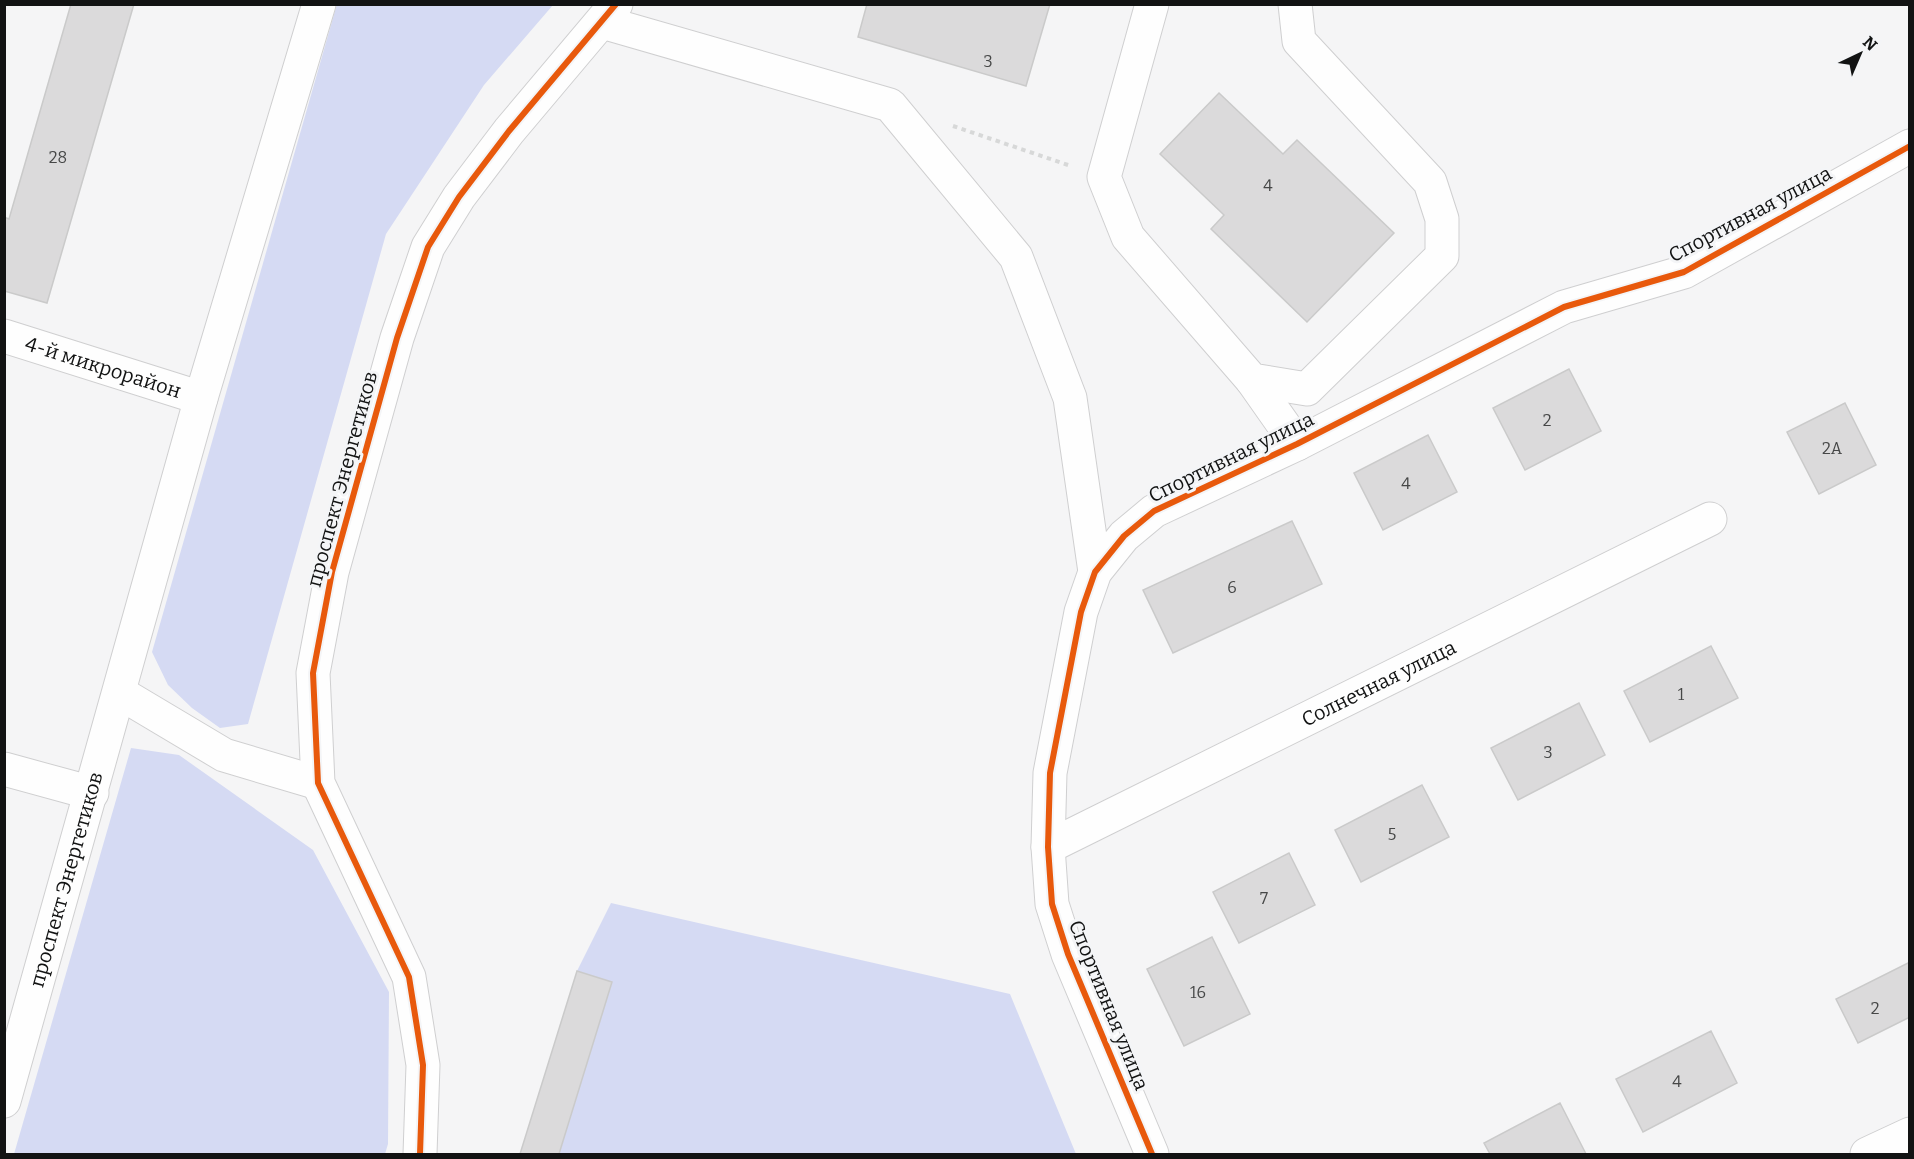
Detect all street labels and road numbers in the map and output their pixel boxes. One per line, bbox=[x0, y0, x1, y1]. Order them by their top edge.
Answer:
street label: Спортивная улица bbox=[1664, 161, 1836, 267]
street label: 4-й микрорайон bbox=[22, 331, 184, 403]
street label: проспект Энергетиков bbox=[302, 369, 382, 589]
street label: Спортивная улица bbox=[1144, 407, 1318, 507]
street label: Солнечная улица bbox=[1298, 635, 1460, 731]
street label: проспект Энергетиков bbox=[25, 769, 108, 990]
street label: Спортивная улица bbox=[1064, 917, 1154, 1093]

